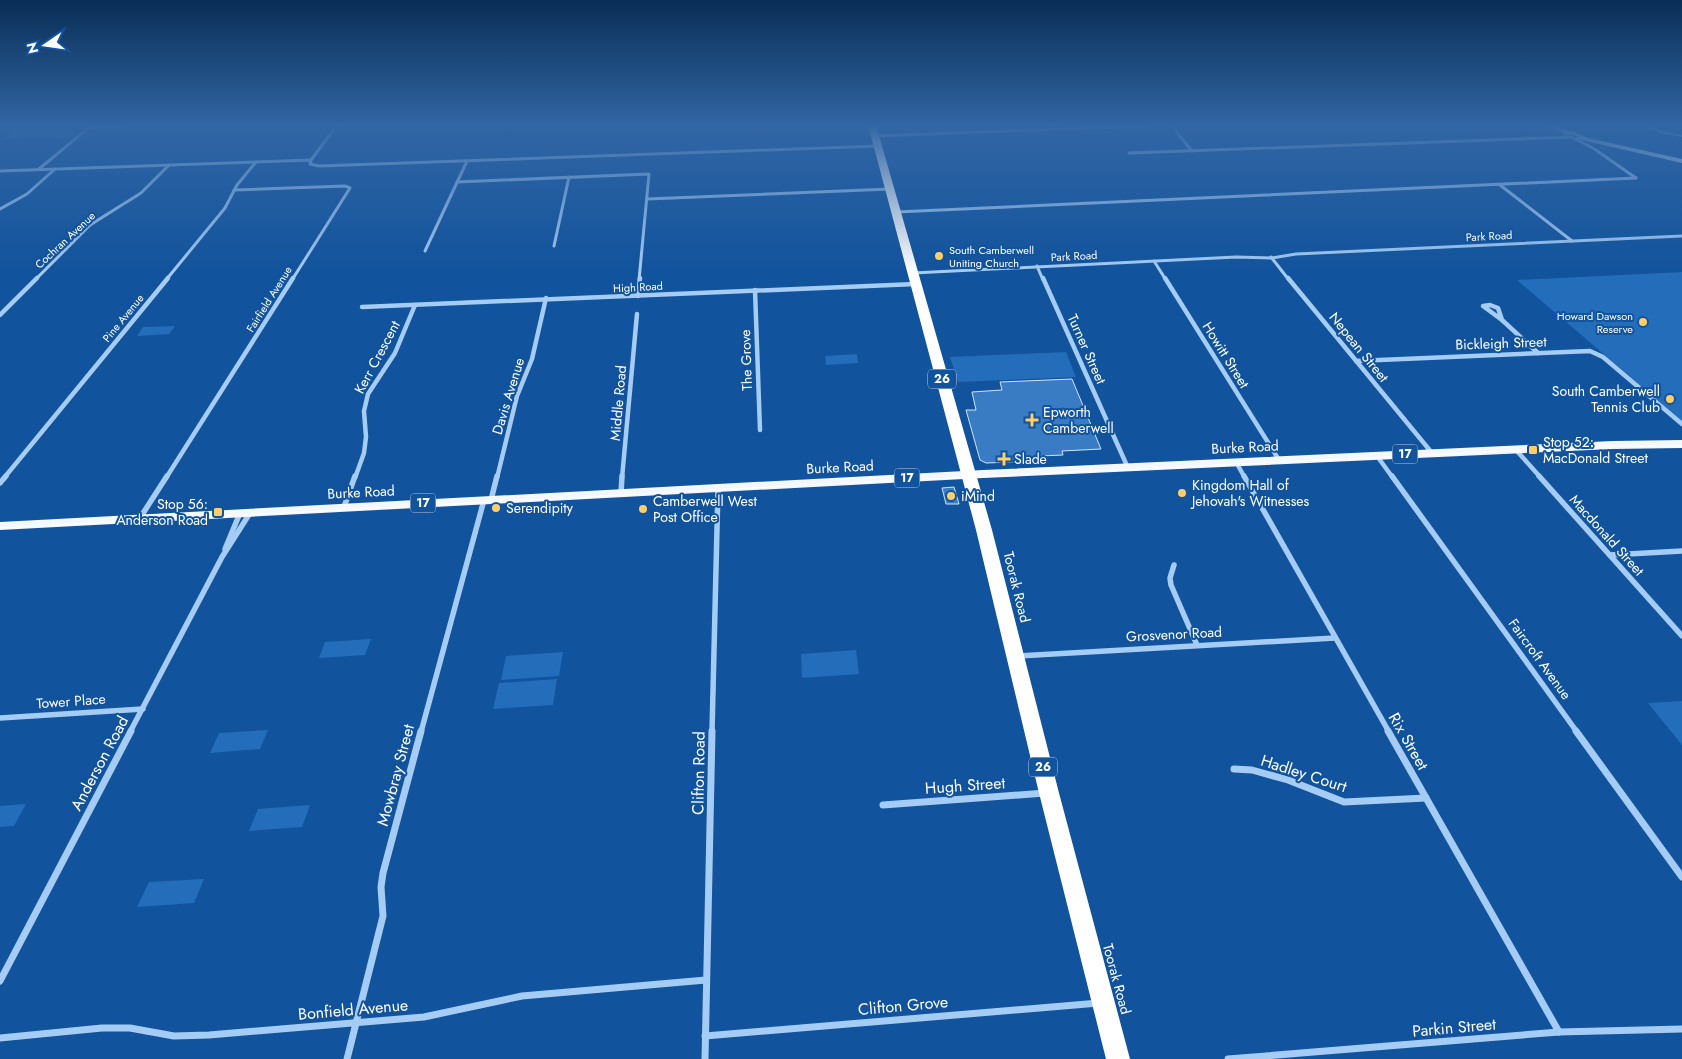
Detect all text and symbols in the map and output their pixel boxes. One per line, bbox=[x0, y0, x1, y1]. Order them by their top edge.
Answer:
north arrow bbox=[20, 20, 70, 70]
text: N bbox=[21, 40, 43, 56]
street label: Cochran Avenue bbox=[31, 208, 99, 272]
street label: Park Road bbox=[1465, 227, 1513, 245]
place label: South Camberwell Uniting Church bbox=[949, 242, 1034, 271]
street label: Park Road bbox=[1050, 247, 1098, 265]
marker: South Camberwell Uniting Church bbox=[933, 250, 945, 262]
street label: Fairfield Avenue bbox=[242, 263, 296, 335]
street label: High Road bbox=[613, 278, 663, 296]
street label: Pine Avenue bbox=[99, 290, 148, 346]
street label: Nepean Street bbox=[1324, 308, 1394, 387]
place label: Howard Dawson Reserve bbox=[1557, 308, 1633, 337]
street label: Turner Street bbox=[1063, 311, 1112, 388]
street label: Kerr Crescent bbox=[349, 316, 405, 397]
marker: Howard Dawson Reserve bbox=[1637, 316, 1649, 328]
street label: Howitt Street bbox=[1198, 318, 1255, 393]
street label: The Grove bbox=[735, 329, 757, 391]
street label: Bickleigh Street bbox=[1455, 331, 1548, 355]
street label: Davis Avenue bbox=[487, 355, 529, 437]
street label: Middle Road bbox=[605, 364, 631, 442]
road number: 26 bbox=[928, 369, 956, 388]
place label: South Camberwell Tennis Club bbox=[1552, 381, 1660, 417]
marker: South Camberwell Tennis Club bbox=[1664, 393, 1676, 405]
place label: Epworth Camberwell bbox=[1043, 402, 1114, 438]
marker: Epworth Camberwell bbox=[1025, 413, 1039, 427]
place label: Stop 52: MacDonald Street bbox=[1543, 432, 1648, 468]
street label: Burke Road bbox=[1211, 435, 1279, 459]
road number: 17 bbox=[1392, 444, 1418, 464]
marker: Stop 52: MacDonald Street bbox=[1527, 444, 1539, 456]
place label: Slade bbox=[1014, 449, 1047, 469]
marker: Slade bbox=[998, 453, 1010, 465]
street label: Burke Road bbox=[806, 455, 874, 479]
road number: 17 bbox=[894, 468, 920, 488]
place label: Kingdom Hall of Jehovah's Witnesses bbox=[1190, 475, 1310, 511]
street label: Burke Road bbox=[327, 480, 395, 504]
place label: iMind bbox=[961, 486, 995, 506]
marker: Kingdom Hall of Jehovah's Witnesses bbox=[1176, 487, 1188, 499]
marker: iMind bbox=[945, 490, 957, 502]
street label: Macdonald Street bbox=[1565, 490, 1649, 581]
place label: Camberwell West Post Office bbox=[653, 491, 757, 527]
road number: 17 bbox=[410, 493, 436, 512]
place label: Stop 56: Anderson Road bbox=[116, 494, 208, 530]
place label: Serendipity bbox=[506, 498, 574, 518]
marker: Serendipity bbox=[490, 502, 502, 514]
marker: Camberwell West Post Office bbox=[637, 503, 649, 515]
marker: Stop 56: Anderson Road bbox=[212, 506, 224, 518]
street label: Toorak Road bbox=[999, 549, 1035, 625]
street label: Faircroft Avenue bbox=[1504, 614, 1576, 704]
street label: Grosvenor Road bbox=[1126, 622, 1222, 646]
street label: Tower Place bbox=[36, 689, 106, 713]
street label: Rix Street bbox=[1383, 708, 1434, 774]
street label: Anderson Road bbox=[65, 712, 134, 815]
street label: Mowbray Street bbox=[371, 721, 420, 829]
street label: Clifton Road bbox=[686, 731, 711, 815]
street label: Hadley Court bbox=[1258, 749, 1350, 798]
road number: 26 bbox=[1029, 758, 1057, 776]
street label: Hugh Street bbox=[924, 771, 1006, 800]
street label: Toorak Road bbox=[1098, 941, 1136, 1017]
street label: Clifton Grove bbox=[857, 990, 949, 1021]
street label: Bonfield Avenue bbox=[297, 993, 409, 1026]
street label: Parkin Street bbox=[1411, 1012, 1497, 1043]

